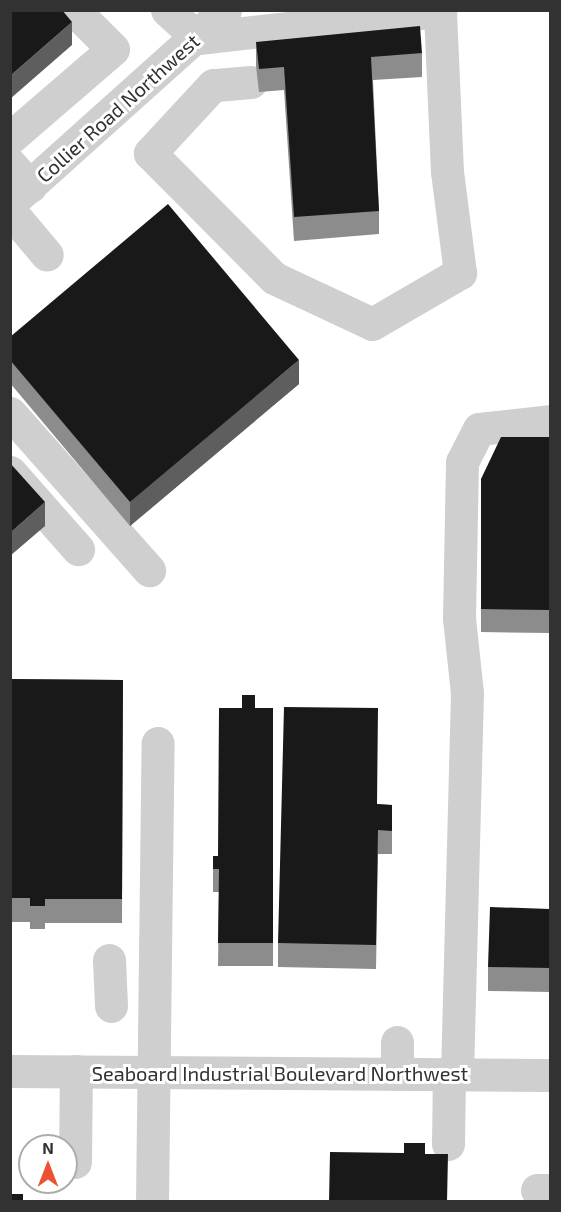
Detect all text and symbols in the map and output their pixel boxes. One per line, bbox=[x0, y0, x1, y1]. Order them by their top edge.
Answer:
street label: Collier Road Northwest bbox=[32, 28, 204, 188]
street label: Seaboard Industrial Boulevard Northwest bbox=[92, 1061, 468, 1085]
north arrow bbox=[18, 1134, 78, 1194]
text: N bbox=[42, 1138, 54, 1157]

